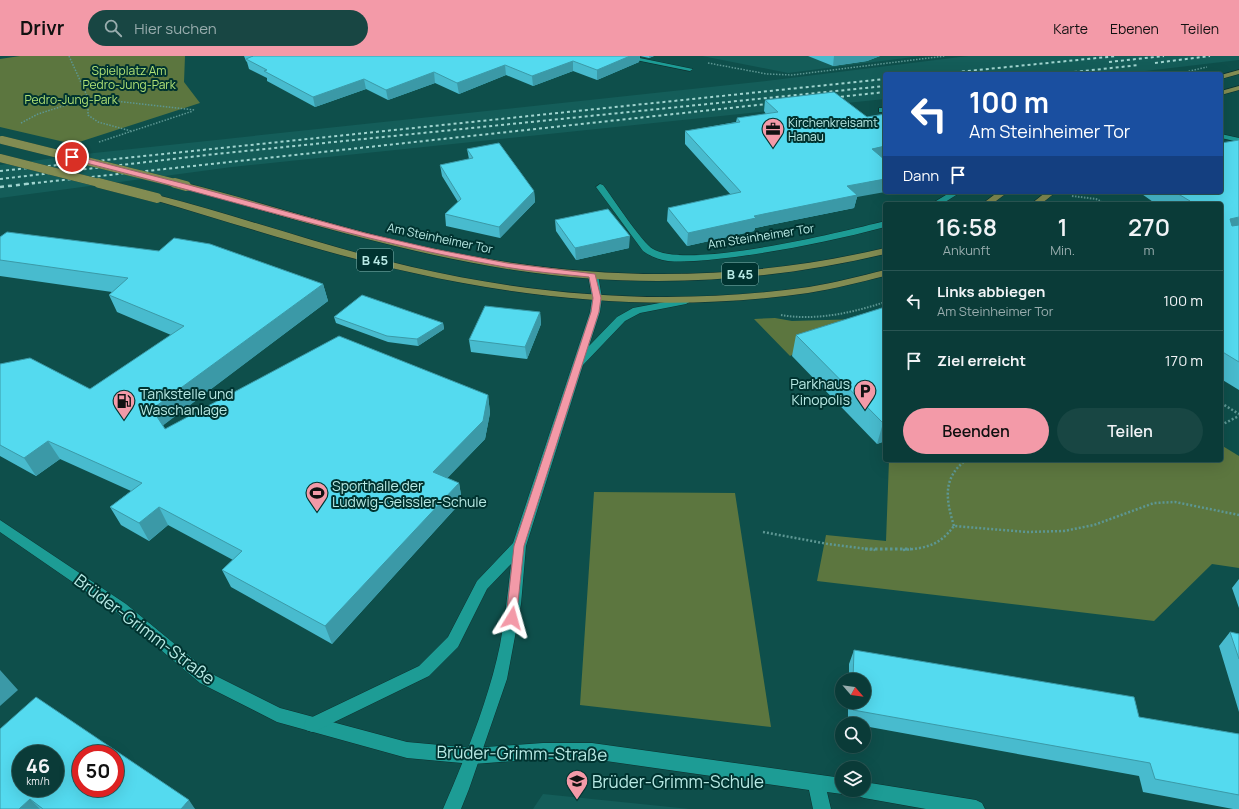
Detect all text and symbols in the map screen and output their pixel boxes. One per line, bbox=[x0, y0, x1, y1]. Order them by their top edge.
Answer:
search box bbox=[88, 10, 368, 46]
text: Drivr bbox=[20, 15, 64, 41]
icon: search bbox=[102, 17, 124, 39]
text: Hier suchen bbox=[134, 18, 217, 39]
text: Karte bbox=[1053, 19, 1088, 38]
text: Ebenen bbox=[1110, 19, 1159, 38]
text: Teilen bbox=[1181, 19, 1219, 38]
park label: Spielplatz Am Pedro-Jung-Park bbox=[82, 62, 177, 93]
text: 100 m bbox=[969, 83, 1049, 121]
icon: left bbox=[903, 88, 955, 140]
park label: Pedro-Jung-Park bbox=[24, 91, 119, 108]
place label: Kirchenkreisamt Hanau bbox=[788, 114, 878, 145]
office icon: Kirchenkreisamt Hanau bbox=[760, 116, 786, 149]
text: Am Steinheimer Tor bbox=[969, 119, 1130, 143]
pin bbox=[55, 140, 89, 174]
icon: arrive bbox=[61, 146, 83, 168]
icon: arrive bbox=[947, 164, 969, 186]
text: Dann bbox=[903, 165, 939, 186]
text: 16:58 bbox=[936, 210, 997, 243]
text: 1 bbox=[1058, 210, 1068, 243]
text: 270 bbox=[1128, 210, 1170, 243]
street label: Am Steinheimer Tor bbox=[386, 219, 495, 258]
street label: Am Steinheimer Tor bbox=[707, 219, 816, 253]
text: Ankunft bbox=[943, 241, 990, 259]
text: Min. bbox=[1050, 241, 1075, 259]
text: m bbox=[1144, 241, 1155, 259]
road number: B 45 bbox=[357, 249, 393, 271]
road number: B 45 bbox=[722, 263, 758, 285]
text: Links abbiegen bbox=[937, 281, 1045, 302]
icon: left bbox=[903, 290, 925, 312]
text: 100 m bbox=[1163, 290, 1203, 311]
text: Am Steinheimer Tor bbox=[937, 302, 1054, 320]
icon: arrive bbox=[903, 350, 925, 372]
text: Ziel erreicht bbox=[937, 350, 1026, 371]
text: 170 m bbox=[1165, 350, 1203, 371]
place label: Parkhaus Kinopolis bbox=[790, 374, 850, 409]
parking icon: Parkhaus Kinopolis bbox=[852, 378, 878, 411]
place label: Tankstelle und Waschanlage bbox=[140, 384, 234, 419]
fuel station icon: Tankstelle und Waschanlage bbox=[111, 388, 137, 421]
button: Beenden bbox=[903, 408, 1049, 454]
button: Teilen bbox=[1057, 408, 1203, 454]
place label: Sporthalle der Ludwig-Geissler-Schule bbox=[332, 476, 487, 511]
sports icon: Sporthalle der Ludwig-Geissler-Schule bbox=[304, 480, 330, 513]
street label: Brüder-Grimm-Straße bbox=[70, 568, 220, 690]
position arrow bbox=[491, 597, 533, 639]
north arrow bbox=[835, 673, 871, 709]
map controls bbox=[835, 673, 871, 797]
button: search bbox=[835, 717, 871, 753]
street label: Brüder-Grimm-Straße bbox=[436, 740, 608, 766]
speed limit sign: 50 bbox=[72, 745, 124, 797]
text: 46 bbox=[26, 752, 50, 779]
button: layers bbox=[835, 761, 871, 797]
school or university icon: Brüder-Grimm-Schule bbox=[564, 768, 590, 801]
place label: Brüder-Grimm-Schule bbox=[592, 770, 764, 793]
text: km/h bbox=[26, 774, 50, 788]

